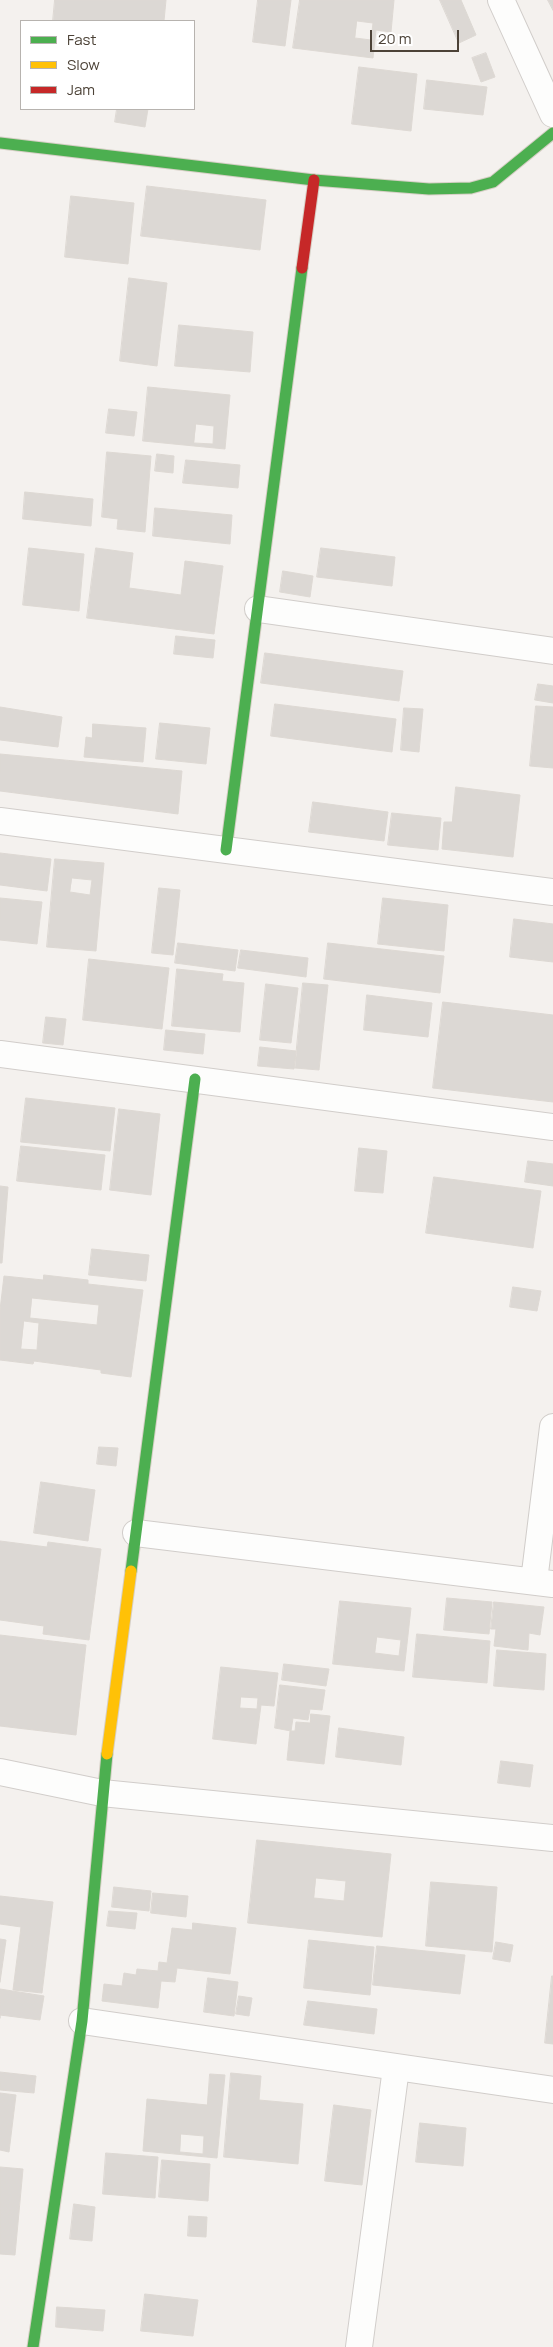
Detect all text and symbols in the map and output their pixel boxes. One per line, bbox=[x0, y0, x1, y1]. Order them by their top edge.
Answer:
legend bbox=[20, 20, 195, 110]
scale bar bbox=[373, 20, 462, 52]
text: 20 m bbox=[378, 28, 411, 49]
text: Fast bbox=[67, 29, 96, 50]
text: Slow bbox=[67, 54, 100, 75]
text: Jam bbox=[67, 79, 95, 100]

